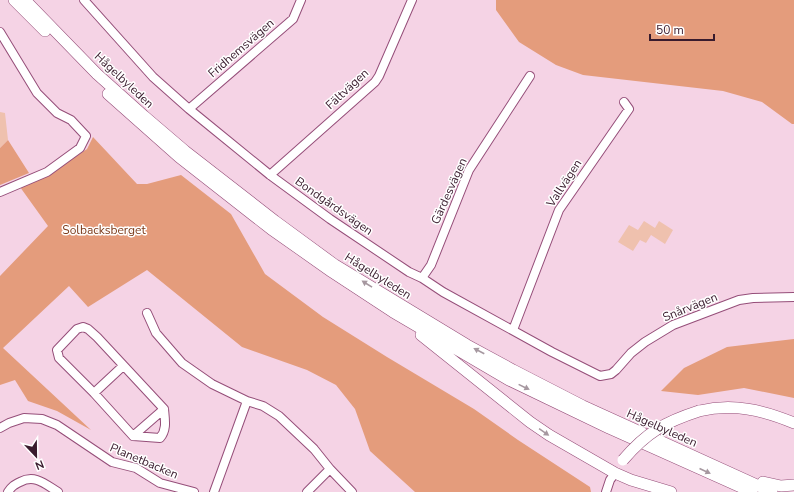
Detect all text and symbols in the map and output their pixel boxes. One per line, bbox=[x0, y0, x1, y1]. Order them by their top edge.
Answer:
street label: Fridhemsvägen bbox=[205, 15, 277, 81]
scale bar bbox=[650, 16, 714, 42]
text: 50 m bbox=[656, 22, 684, 38]
street label: Hågelbyleden bbox=[91, 48, 157, 112]
street label: Fältvägen bbox=[322, 65, 372, 113]
street label: Gärdesvägen bbox=[427, 155, 471, 227]
street label: Vallvägen bbox=[542, 156, 585, 211]
street label: Bondgårdsvägen bbox=[292, 173, 376, 239]
park label: Solbacksberget bbox=[62, 222, 146, 238]
street label: Hågelbyleden bbox=[342, 249, 414, 303]
one-way arrow bbox=[361, 281, 373, 288]
street label: Snårvägen bbox=[660, 289, 720, 325]
one-way arrow bbox=[473, 348, 485, 355]
one-way arrow bbox=[518, 384, 530, 390]
street label: Hågelbyleden bbox=[624, 405, 700, 451]
one-way arrow bbox=[539, 428, 549, 436]
north arrow bbox=[16, 436, 56, 476]
street label: Planetbacken bbox=[107, 439, 181, 483]
text: N bbox=[33, 456, 46, 473]
one-way arrow bbox=[700, 468, 711, 474]

